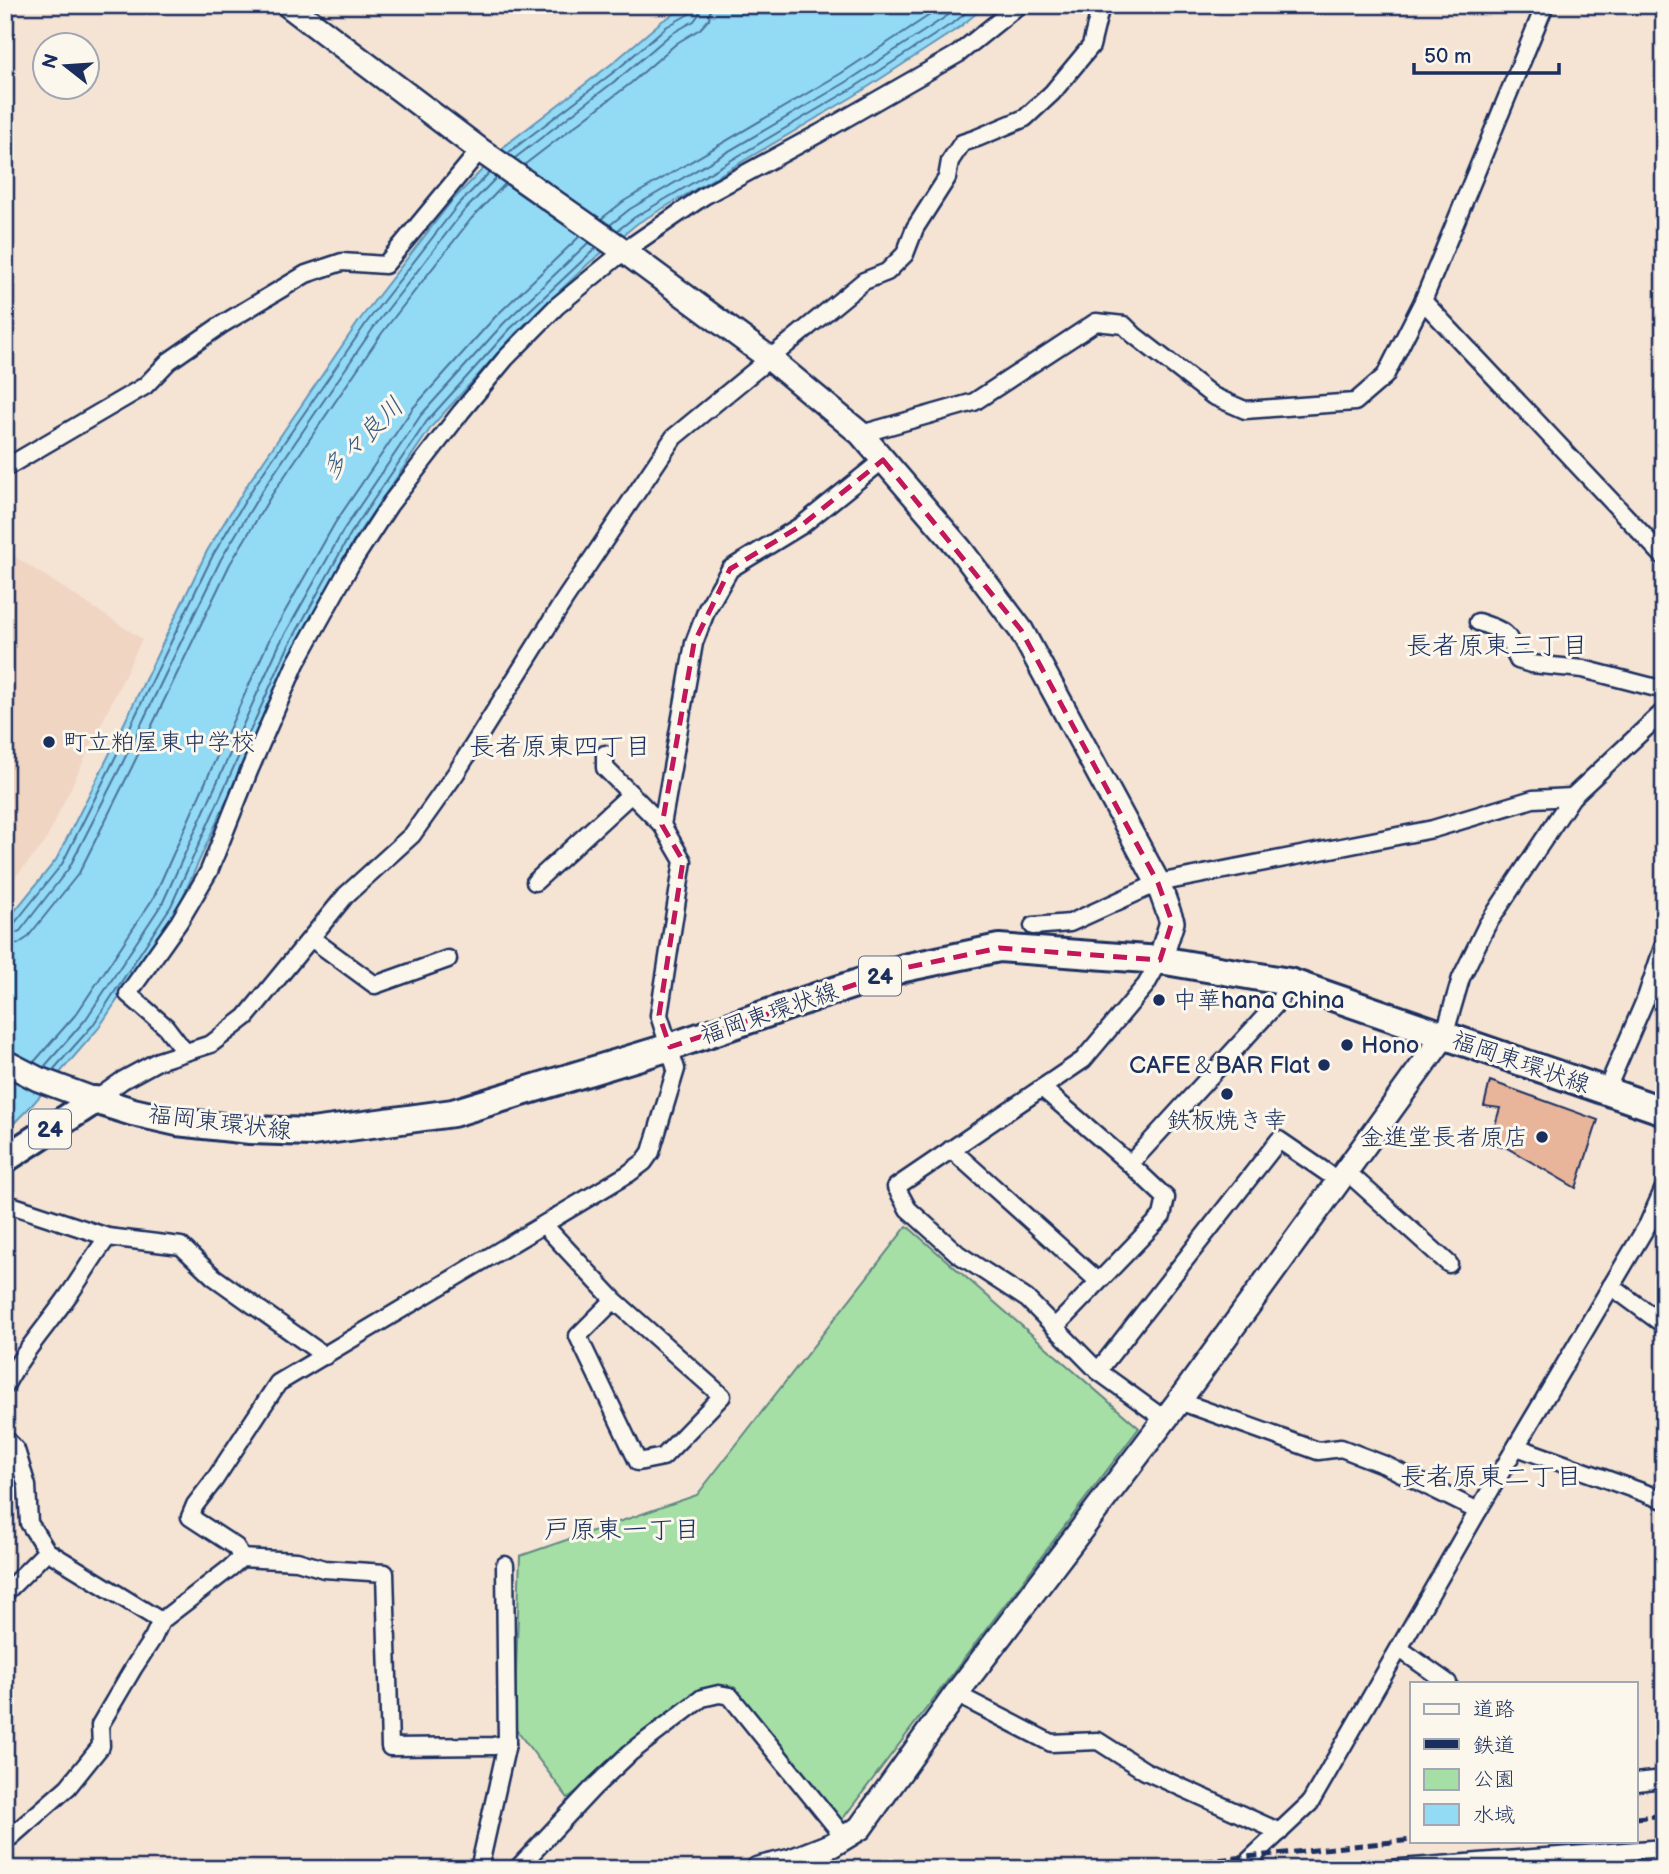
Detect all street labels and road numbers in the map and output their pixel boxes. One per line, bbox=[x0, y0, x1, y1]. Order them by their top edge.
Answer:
road number: 24 bbox=[859, 956, 901, 995]
street label: 福岡東環状線 bbox=[696, 976, 842, 1051]
street label: 福岡東環状線 bbox=[1448, 1025, 1594, 1100]
street label: 福岡東環状線 bbox=[147, 1099, 293, 1146]
road number: 24 bbox=[29, 1110, 71, 1148]

